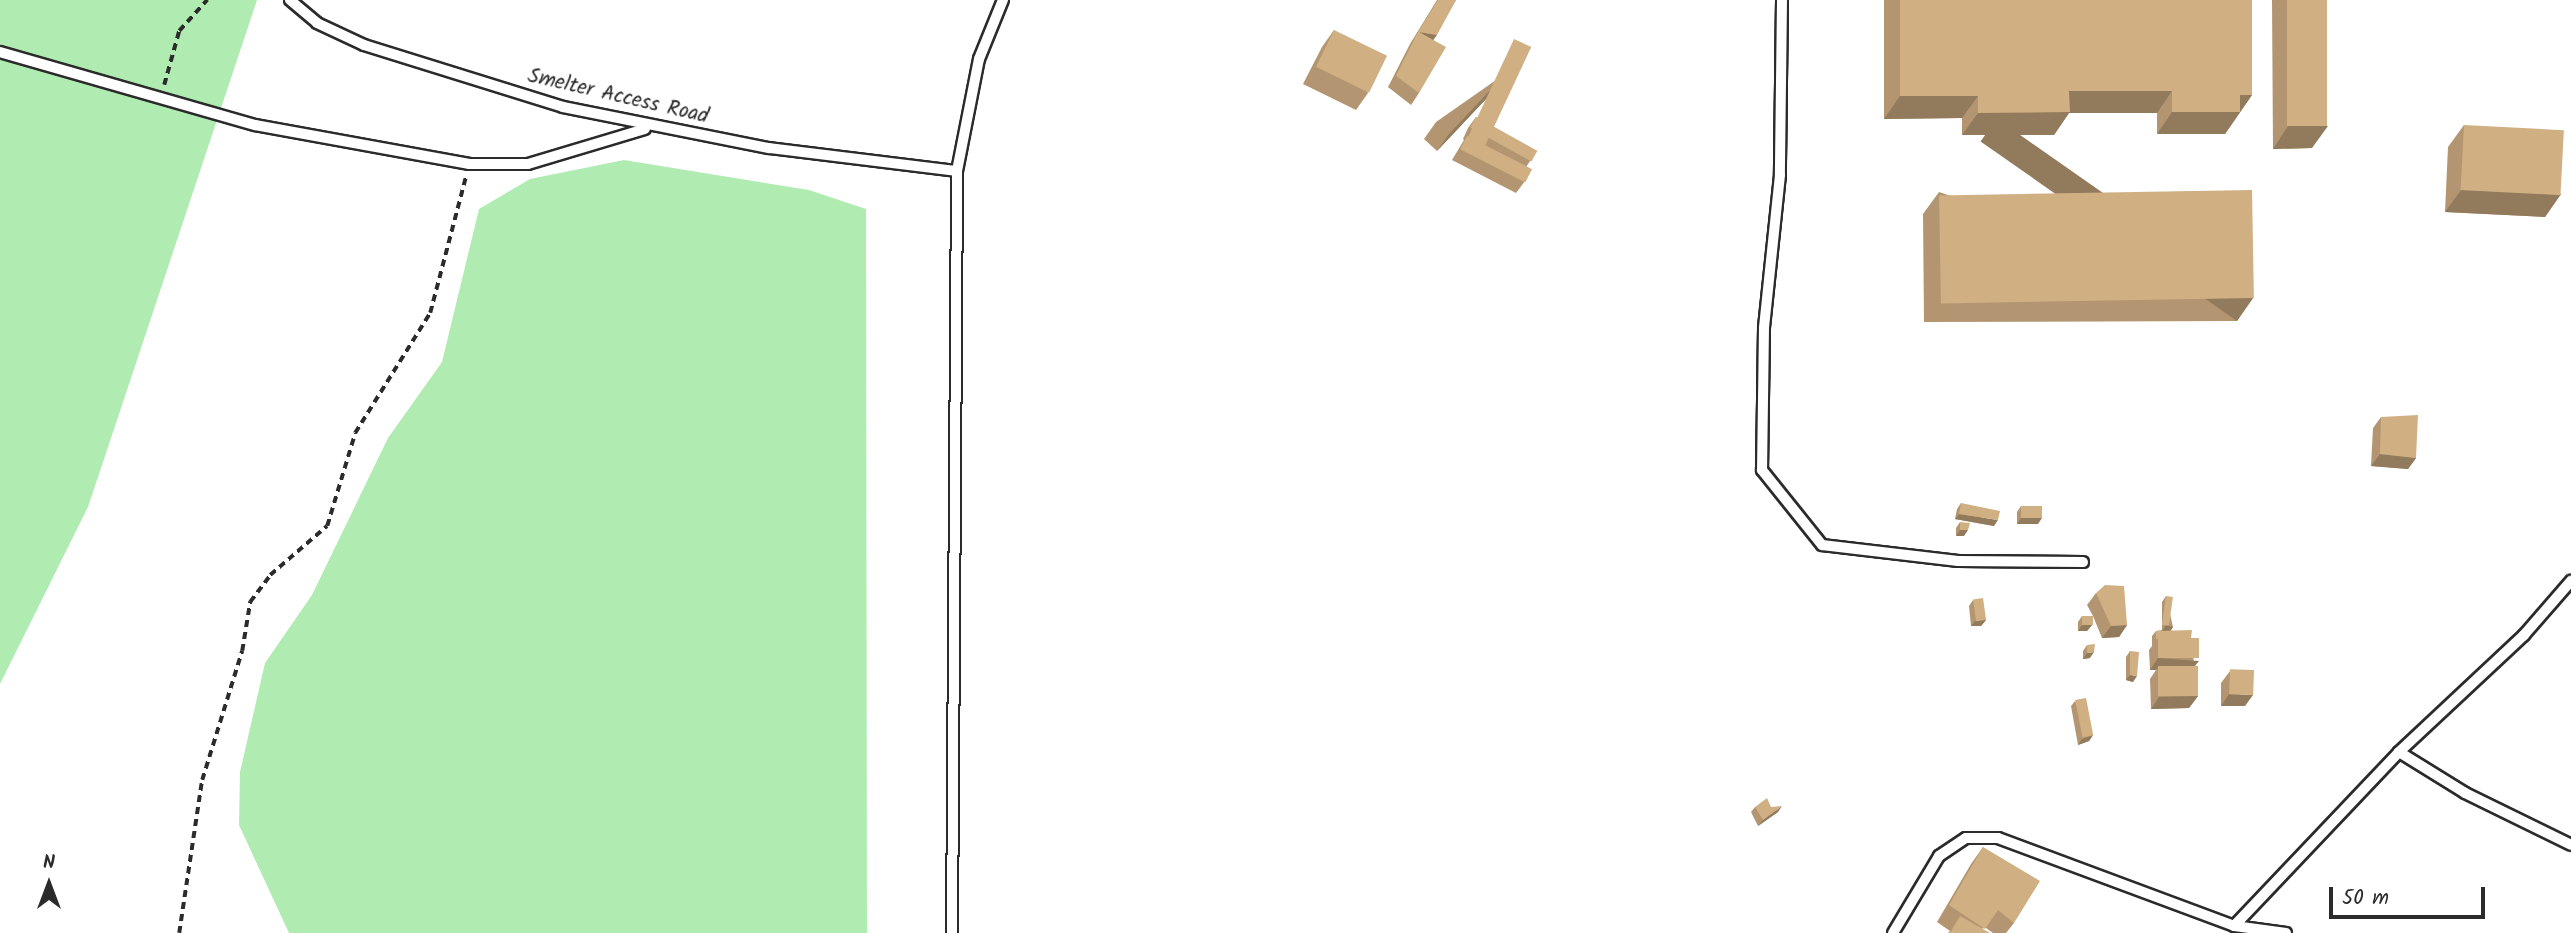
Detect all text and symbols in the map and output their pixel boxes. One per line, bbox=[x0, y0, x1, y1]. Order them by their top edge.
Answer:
street label: Smelter Access Road bbox=[525, 64, 711, 130]
text: N bbox=[43, 848, 55, 878]
north arrow bbox=[14, 849, 84, 919]
scale bar bbox=[2333, 874, 2489, 918]
text: 50 m bbox=[2342, 882, 2389, 915]

